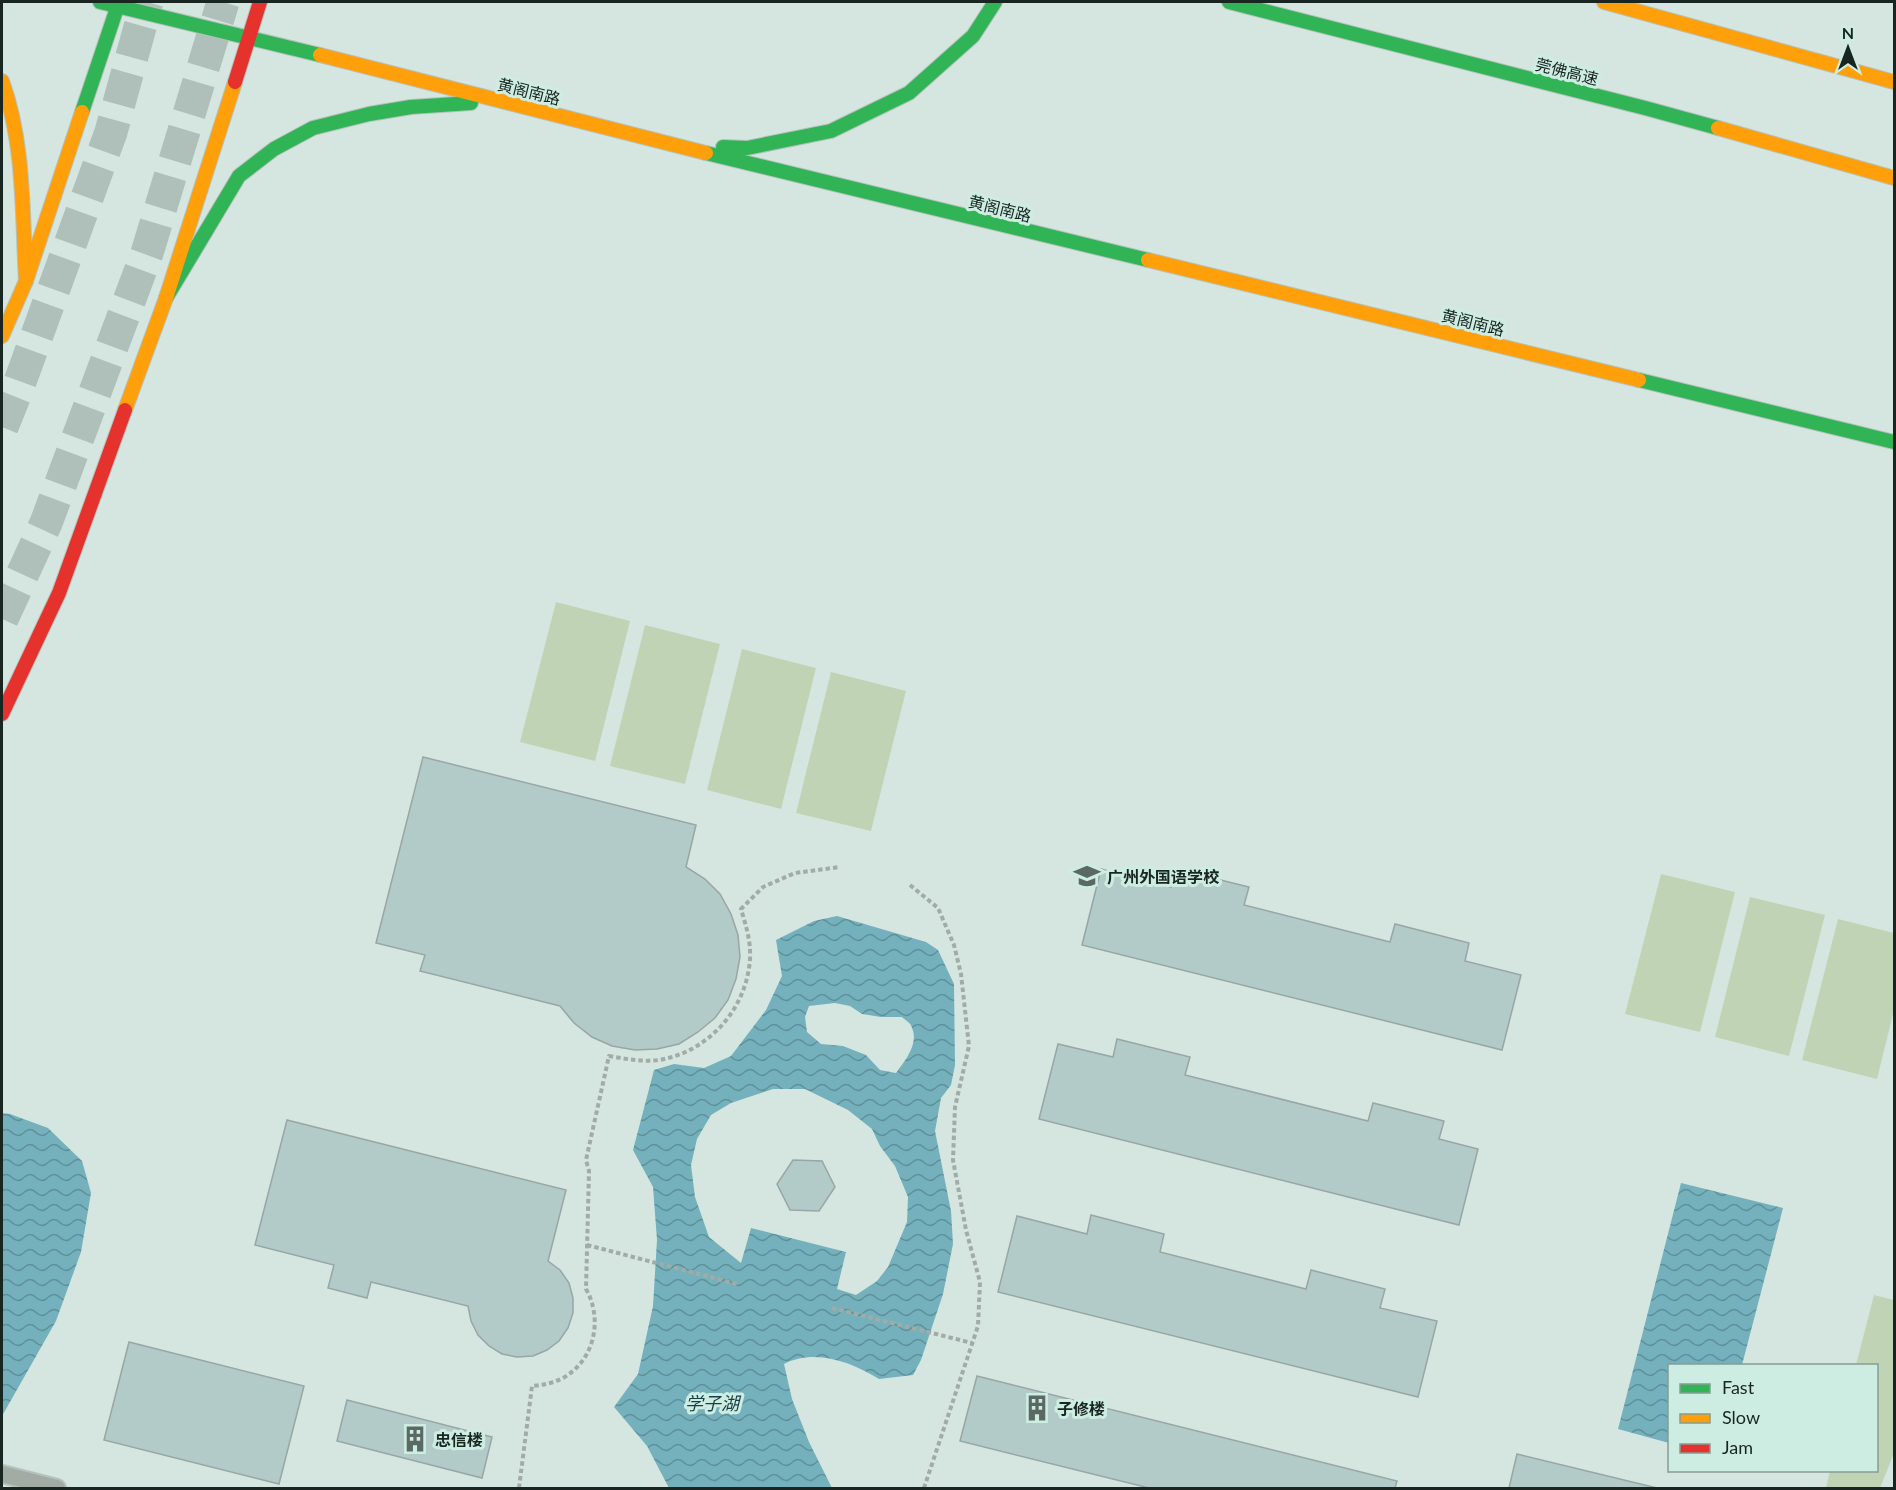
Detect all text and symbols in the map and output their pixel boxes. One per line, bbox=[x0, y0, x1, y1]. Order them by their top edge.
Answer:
north arrow bbox=[1818, 18, 1878, 78]
text: N bbox=[1842, 23, 1854, 42]
street label: 莞佛高速 bbox=[1534, 54, 1600, 88]
street label: 黄阁南路 bbox=[496, 74, 562, 108]
street label: 黄阁南路 bbox=[967, 191, 1033, 225]
street label: 黄阁南路 bbox=[1440, 305, 1506, 339]
school or university icon: 广州外国语学校 bbox=[1072, 861, 1102, 891]
place label: 广州外国语学校 bbox=[1107, 867, 1220, 886]
legend bbox=[1668, 1364, 1878, 1472]
text: Fast bbox=[1722, 1376, 1755, 1398]
water label: 学子湖 bbox=[685, 1392, 742, 1414]
building icon: 子修楼 bbox=[1022, 1393, 1052, 1423]
place label: 子修楼 bbox=[1057, 1399, 1105, 1418]
text: Slow bbox=[1722, 1406, 1760, 1428]
building icon: 忠信楼 bbox=[400, 1424, 430, 1454]
place label: 忠信楼 bbox=[435, 1430, 483, 1449]
text: Jam bbox=[1722, 1436, 1753, 1458]

